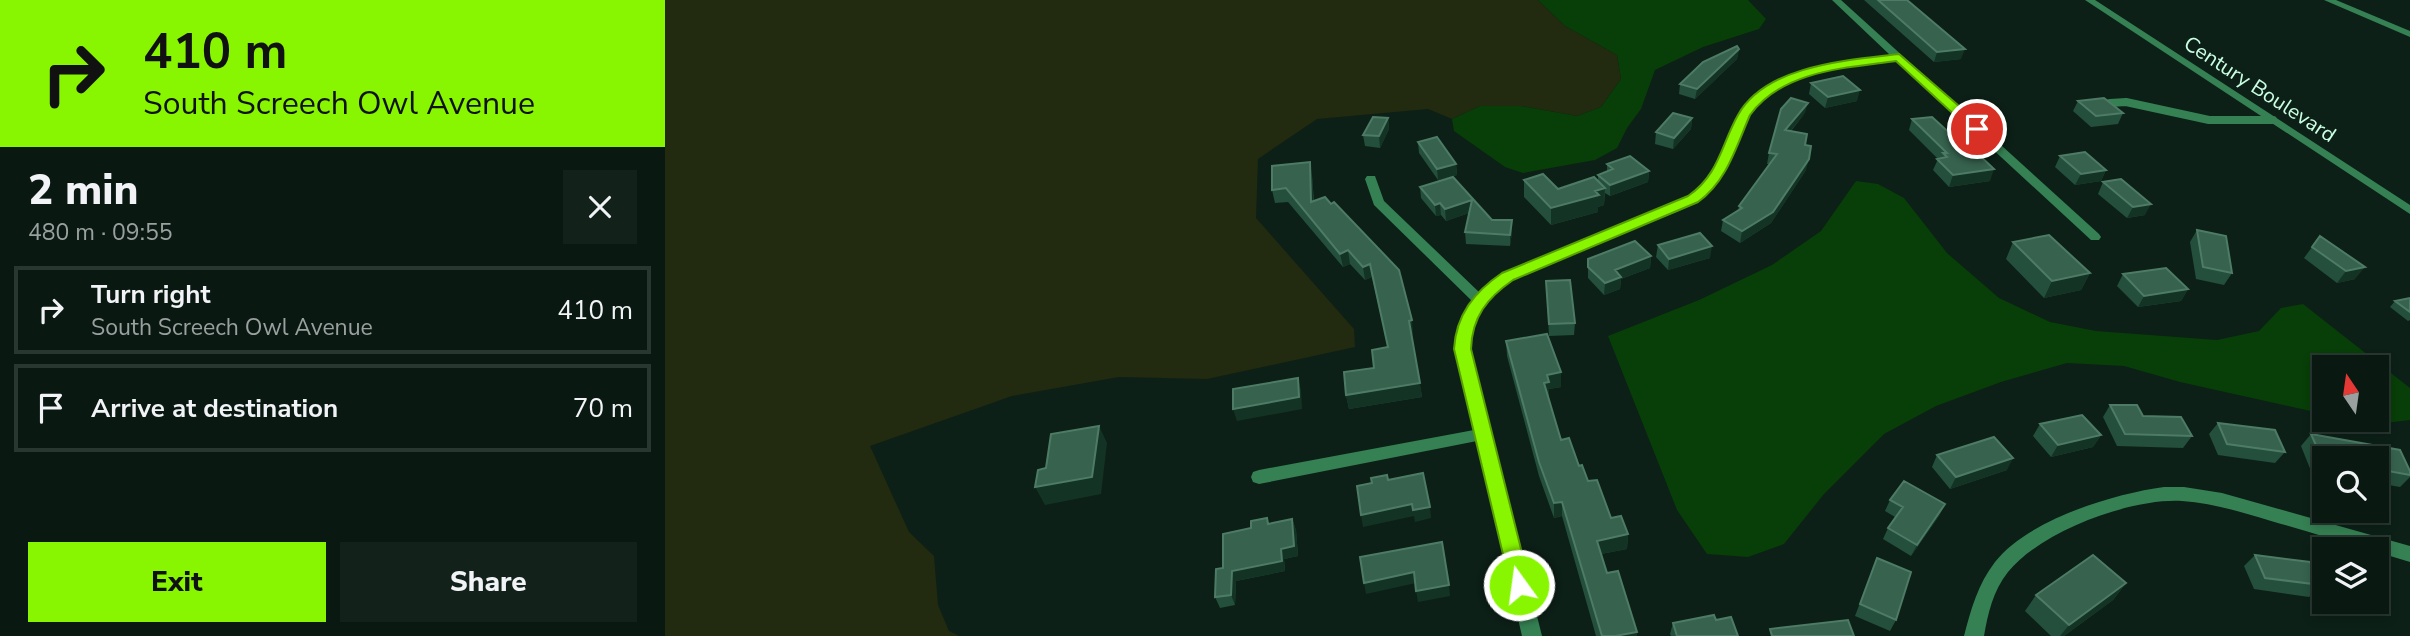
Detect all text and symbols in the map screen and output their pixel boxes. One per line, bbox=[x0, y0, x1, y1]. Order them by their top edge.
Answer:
text: 410 m bbox=[143, 18, 287, 85]
icon: right bbox=[28, 28, 119, 119]
street label: Century Boulevard bbox=[2179, 29, 2341, 149]
text: South Screech Owl Avenue bbox=[143, 82, 535, 125]
pin bbox=[1947, 99, 2007, 159]
icon: arrive bbox=[1958, 110, 1996, 148]
text: 2 min bbox=[28, 162, 138, 219]
button: close bbox=[563, 170, 637, 244]
text: 480 m · 09:55 bbox=[28, 217, 173, 248]
text: Turn right bbox=[91, 277, 210, 312]
icon: right bbox=[32, 291, 70, 329]
text: 410 m bbox=[557, 293, 633, 328]
text: South Screech Owl Avenue bbox=[91, 312, 373, 343]
north arrow bbox=[2312, 355, 2389, 432]
map controls bbox=[2312, 355, 2389, 614]
icon: arrive bbox=[32, 389, 70, 427]
text: Arrive at destination bbox=[91, 391, 338, 426]
text: 70 m bbox=[573, 391, 633, 426]
button: search bbox=[2312, 446, 2389, 523]
button: layers bbox=[2312, 537, 2389, 614]
button: Exit bbox=[28, 542, 326, 622]
button: Share bbox=[340, 542, 637, 622]
position arrow bbox=[1482, 548, 1556, 622]

